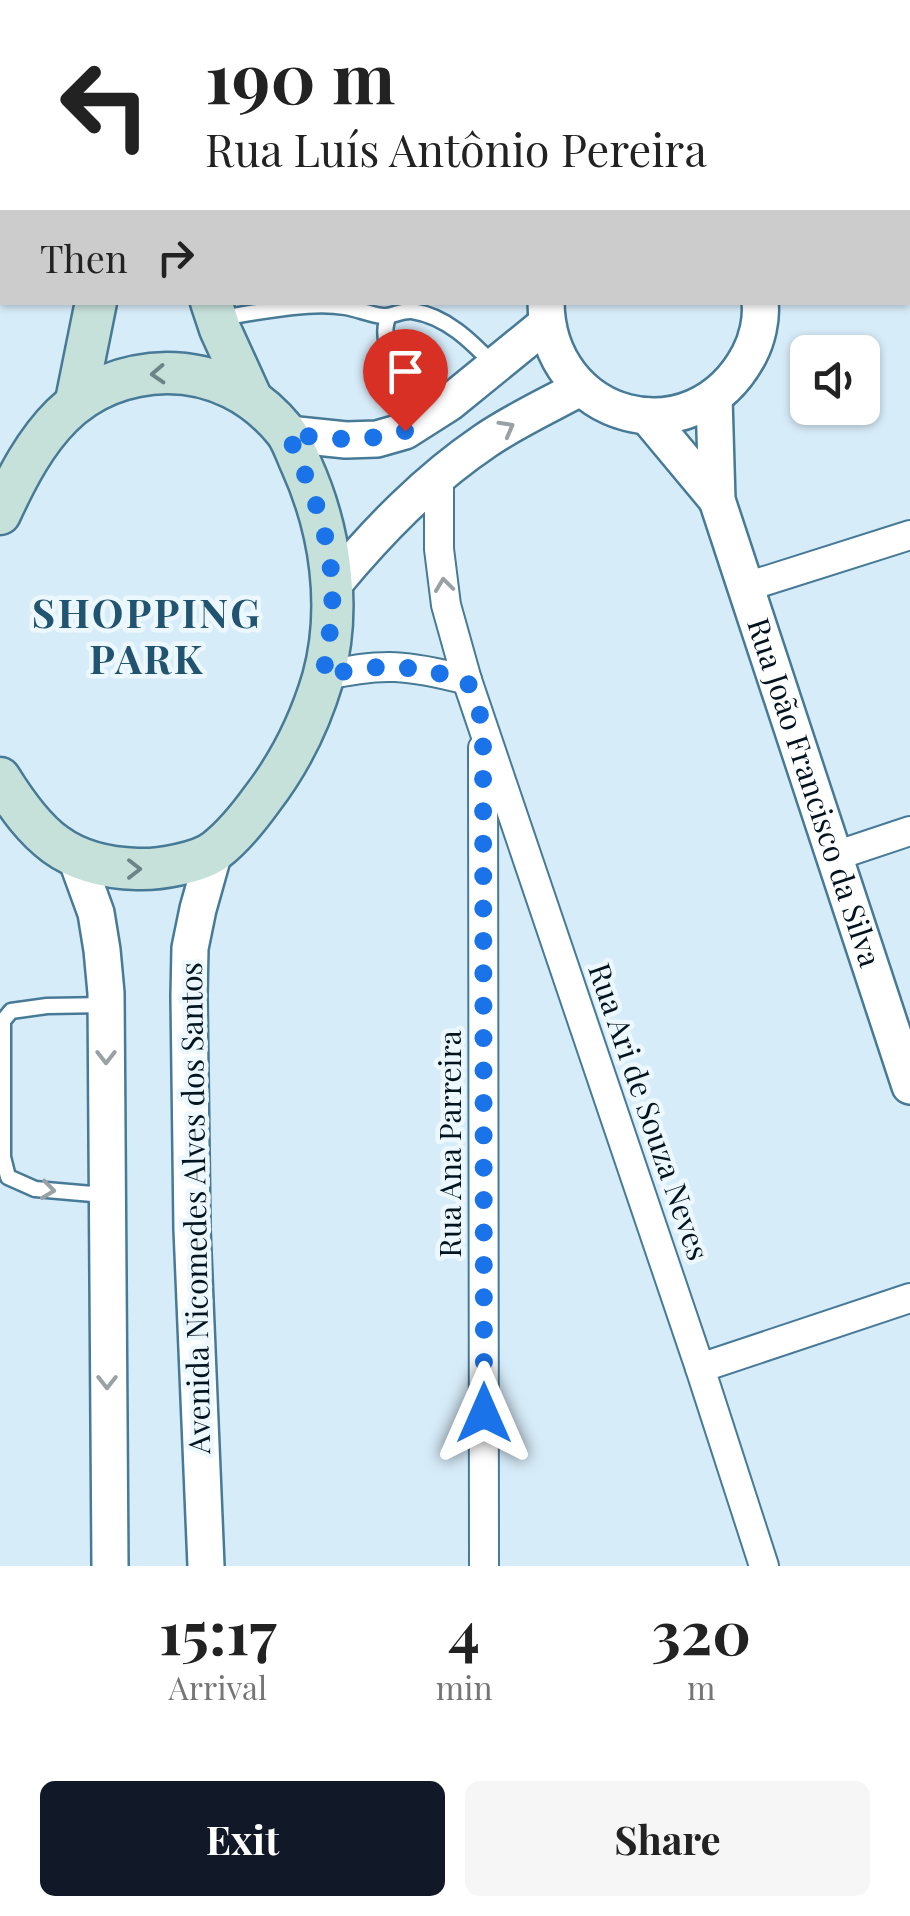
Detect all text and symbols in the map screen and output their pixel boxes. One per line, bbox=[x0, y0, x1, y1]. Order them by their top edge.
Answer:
text: 190 m bbox=[205, 28, 395, 122]
icon: left bbox=[40, 40, 170, 170]
text: Rua Luís Antônio Pereira bbox=[205, 118, 707, 178]
icon: right bbox=[148, 230, 203, 285]
text: Then bbox=[40, 232, 128, 283]
pin bbox=[363, 329, 448, 432]
map controls bbox=[790, 335, 880, 425]
button: sound bbox=[790, 335, 880, 425]
icon: arrive bbox=[378, 344, 433, 399]
one-way arrow bbox=[149, 363, 165, 384]
one-way arrow bbox=[496, 421, 515, 440]
one-way arrow bbox=[434, 577, 455, 593]
district label: SHOPPING PARK bbox=[32, 585, 262, 684]
street label: Rua João Francisco da Silva bbox=[739, 612, 891, 971]
one-way arrow bbox=[126, 858, 142, 880]
street label: Rua Ari de Souza Neves bbox=[580, 958, 720, 1265]
street label: Avenida Nicomedes Alves dos Santos bbox=[170, 962, 218, 1455]
street label: Rua Ana Parreira bbox=[429, 1030, 469, 1258]
one-way arrow bbox=[95, 1050, 117, 1065]
one-way arrow bbox=[40, 1178, 56, 1199]
position arrow bbox=[432, 1361, 536, 1465]
one-way arrow bbox=[96, 1374, 118, 1390]
text: 15:17 bbox=[159, 1590, 277, 1670]
text: 4 bbox=[448, 1590, 480, 1670]
text: 320 bbox=[652, 1590, 751, 1670]
text: Arrival bbox=[169, 1665, 267, 1708]
text: min bbox=[436, 1665, 493, 1708]
text: m bbox=[687, 1665, 715, 1708]
button: Exit bbox=[40, 1781, 445, 1896]
button: Share bbox=[465, 1781, 870, 1896]

